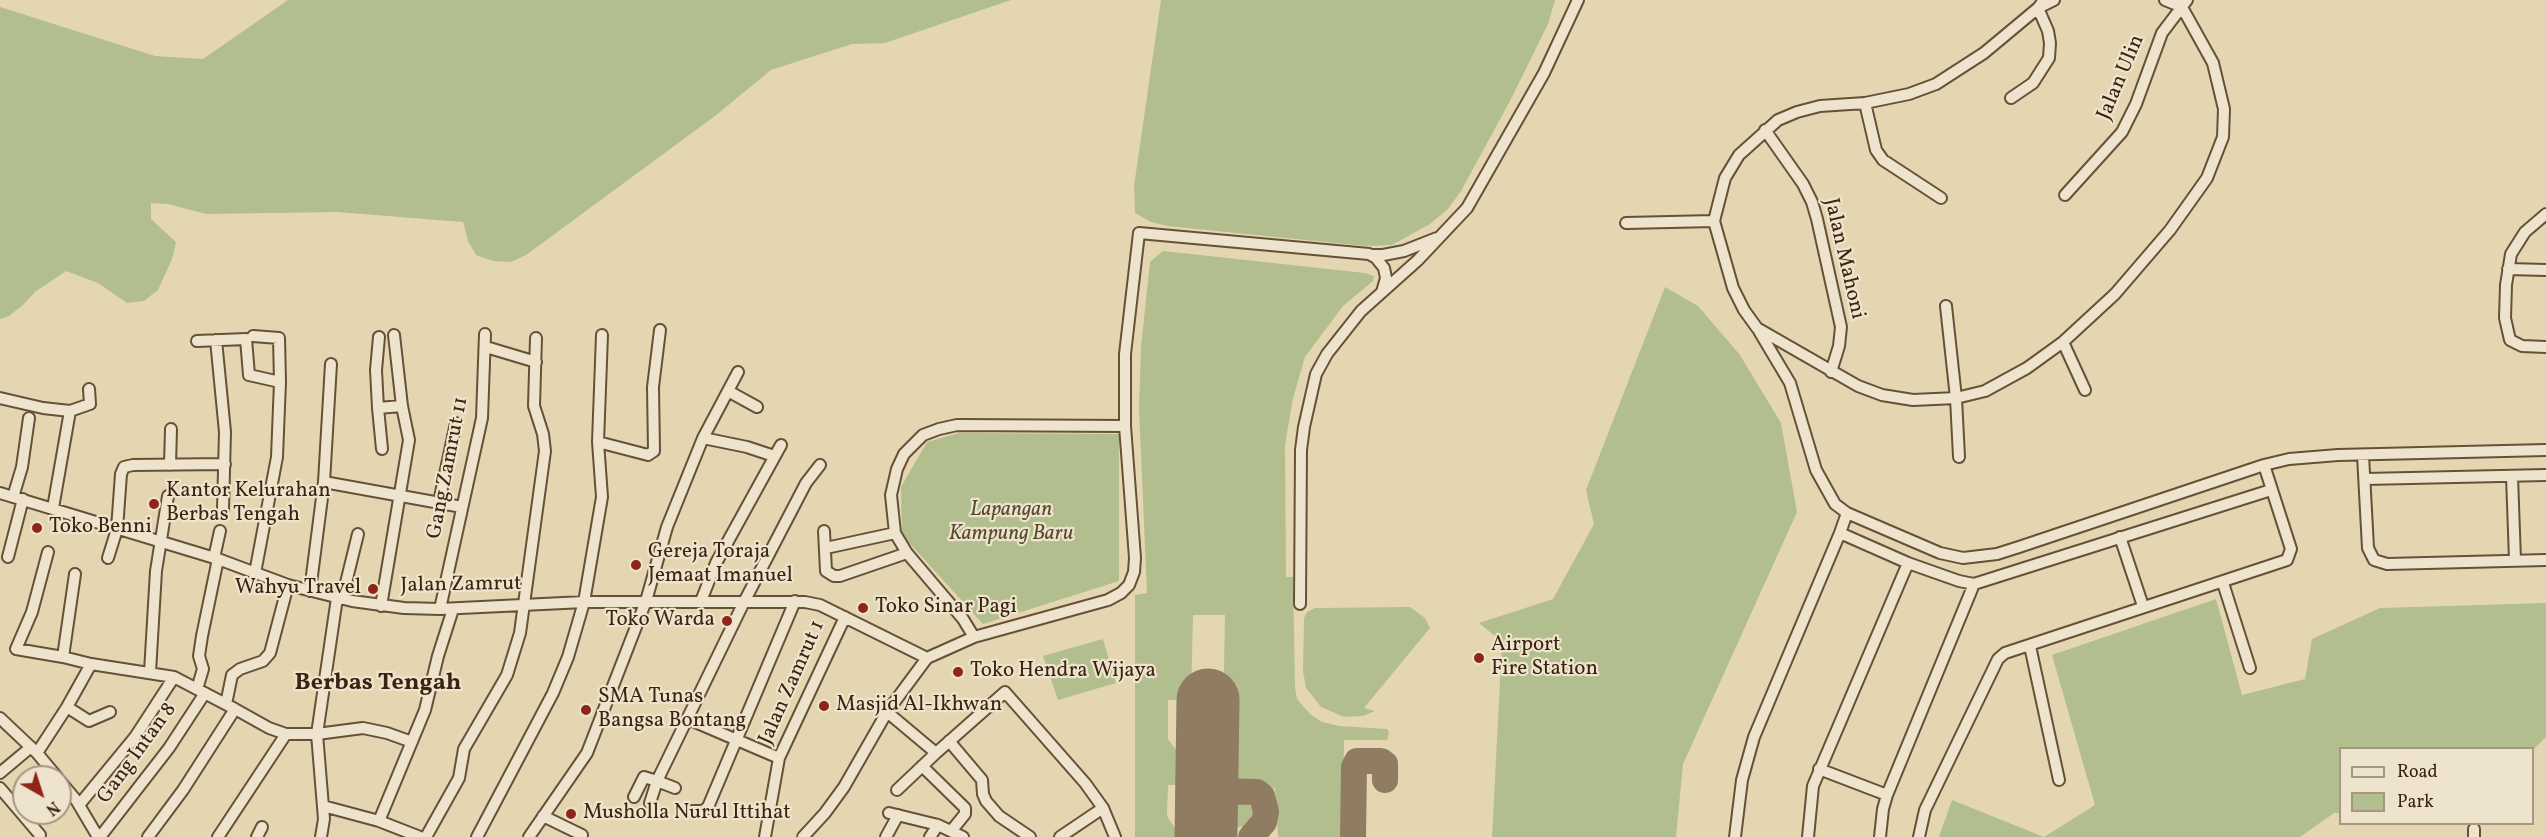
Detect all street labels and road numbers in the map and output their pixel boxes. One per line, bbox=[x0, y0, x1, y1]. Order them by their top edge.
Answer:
street label: Jalan Ulin bbox=[2093, 32, 2151, 124]
street label: Jalan Mahoni bbox=[1817, 196, 1869, 322]
street label: Gang Zamrut 11 bbox=[423, 395, 475, 541]
street label: Jalan Zamrut bbox=[400, 572, 522, 600]
street label: Jalan Zamrut 1 bbox=[754, 617, 832, 749]
street label: Gang Intan 8 bbox=[93, 699, 183, 809]

